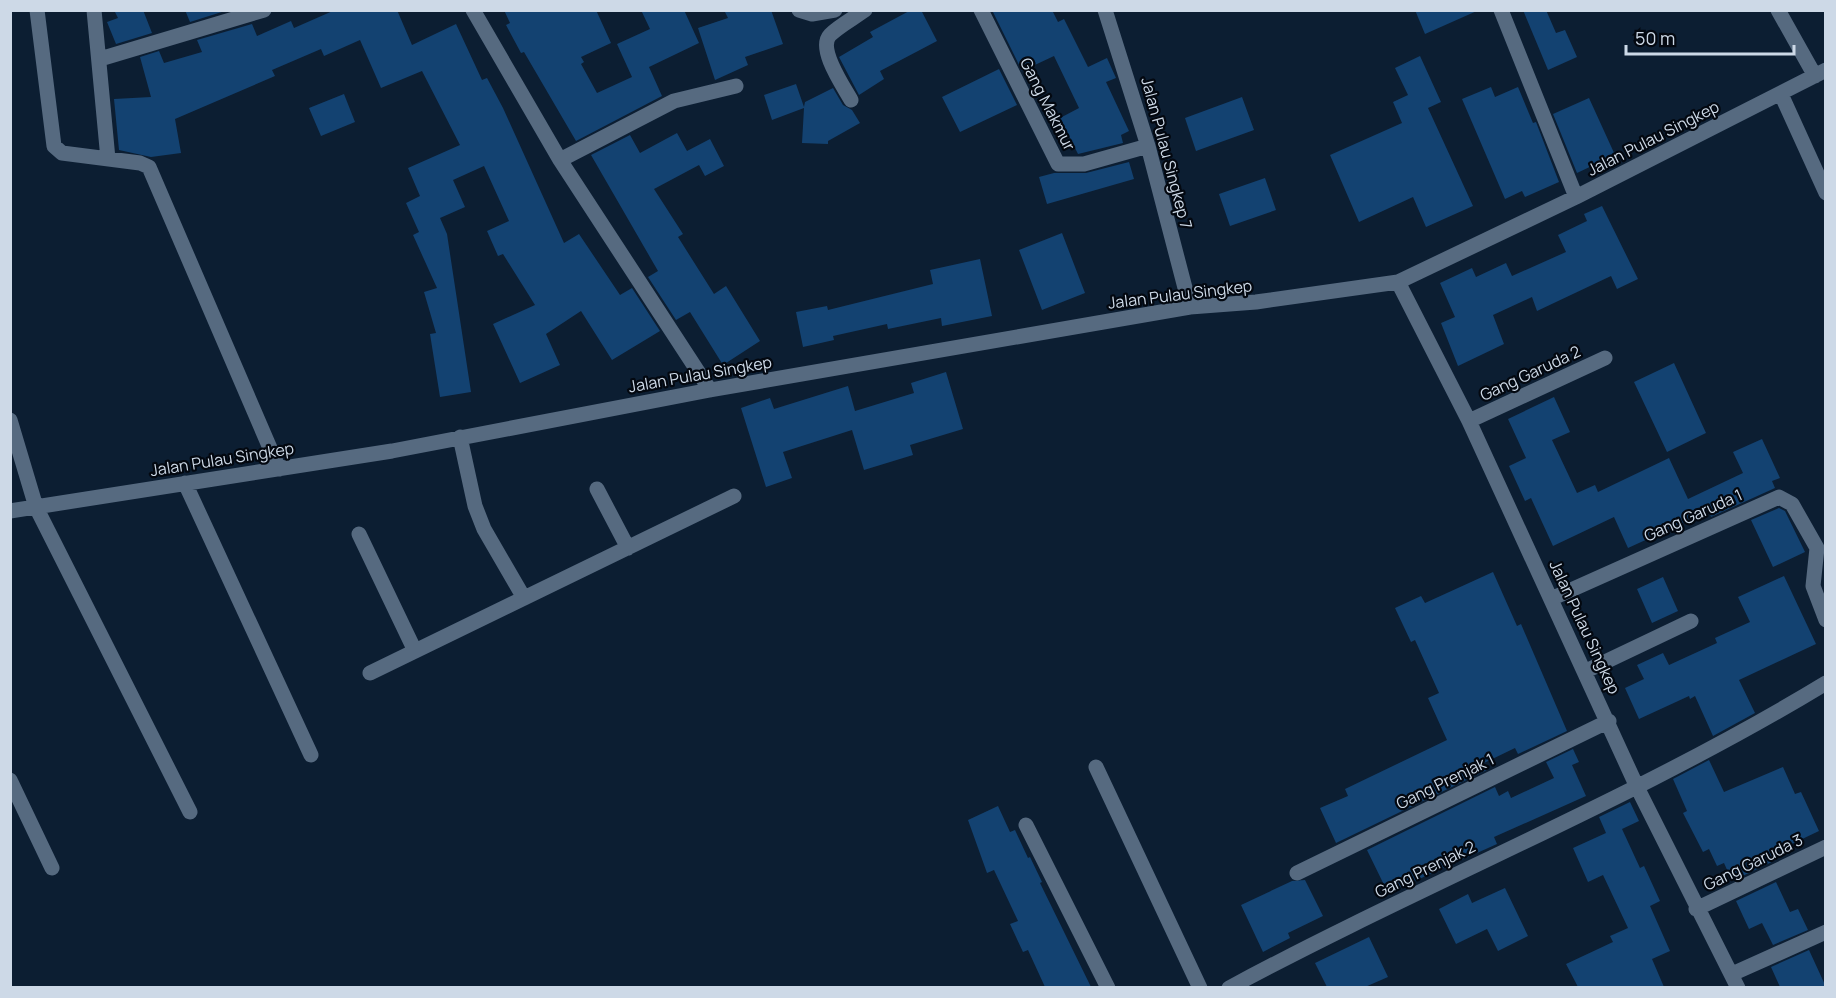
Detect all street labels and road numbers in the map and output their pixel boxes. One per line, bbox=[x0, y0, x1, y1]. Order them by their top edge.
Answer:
street label: Gang Makmur bbox=[1015, 54, 1081, 154]
street label: Jalan Pulau Singkep 7 bbox=[1136, 75, 1198, 231]
street label: Jalan Pulau Singkep bbox=[1583, 95, 1723, 181]
street label: Jalan Pulau Singkep bbox=[1107, 274, 1253, 314]
street label: Gang Garuda 2 bbox=[1476, 340, 1584, 406]
street label: Jalan Pulau Singkep bbox=[627, 351, 773, 397]
street label: Jalan Pulau Singkep bbox=[149, 437, 295, 481]
street label: Gang Garuda 1 bbox=[1640, 483, 1746, 547]
street label: Jalan Pulau Singkep bbox=[1544, 557, 1626, 697]
street label: Gang Prenjak 1 bbox=[1392, 748, 1498, 814]
street label: Gang Garuda 3 bbox=[1700, 828, 1806, 896]
street label: Gang Prenjak 2 bbox=[1371, 835, 1479, 903]

